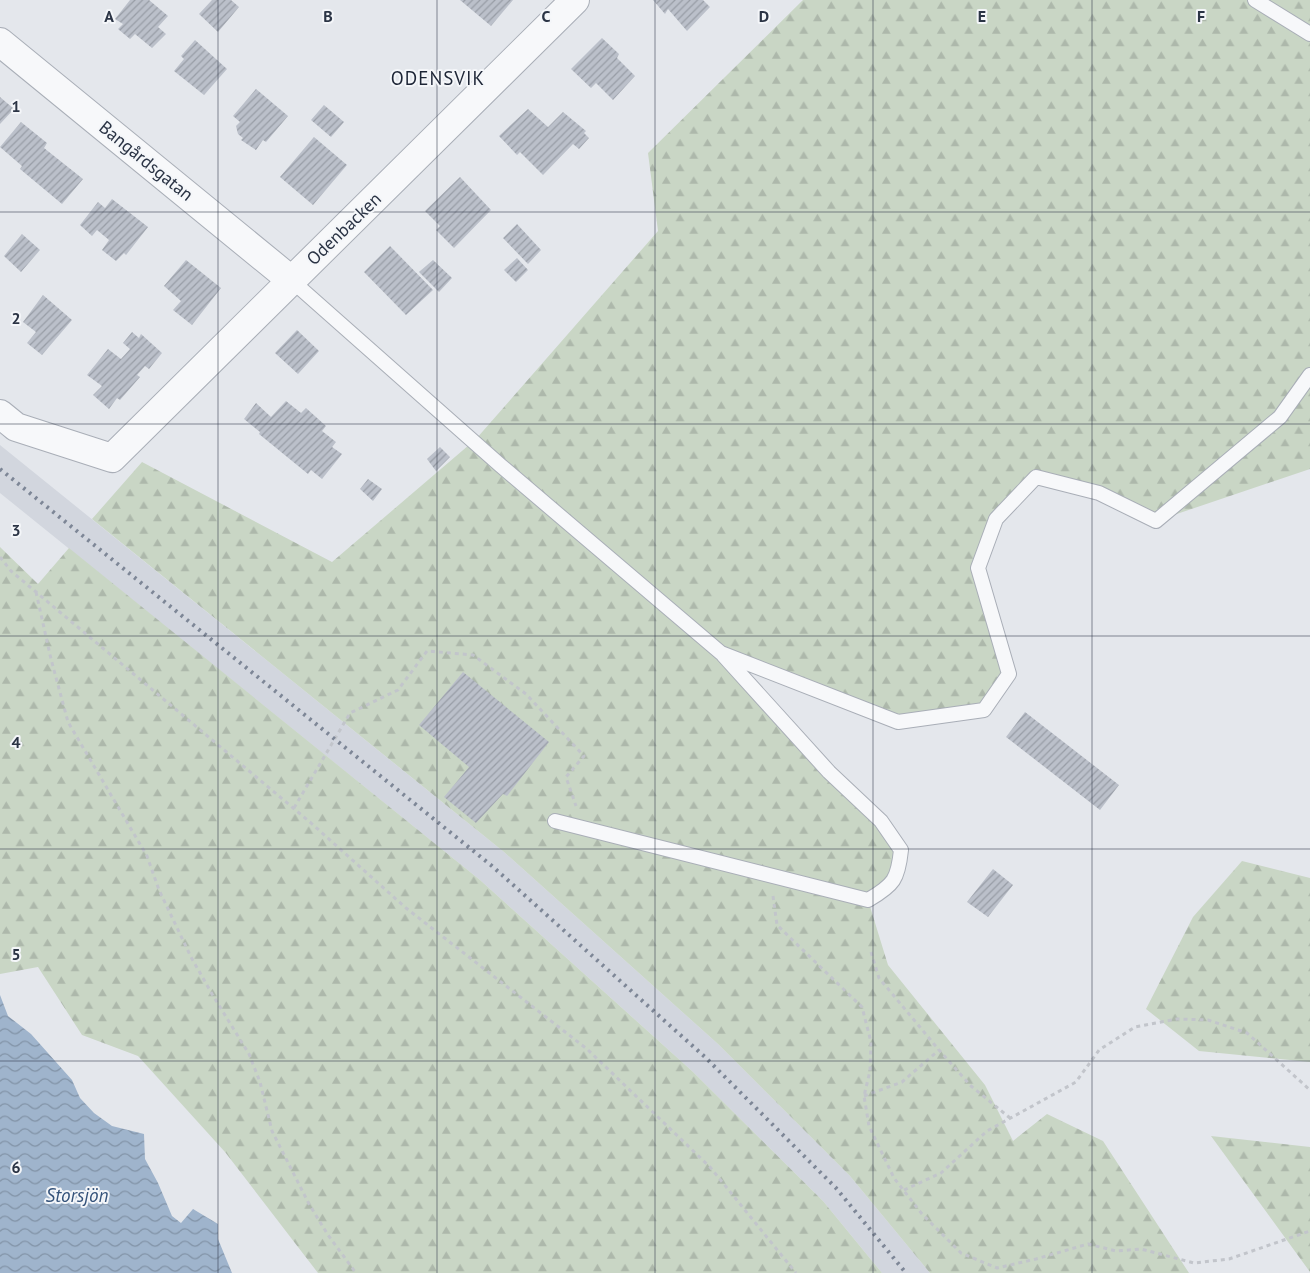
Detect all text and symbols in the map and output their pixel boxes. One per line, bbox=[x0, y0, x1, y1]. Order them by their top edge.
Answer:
text: A bbox=[104, 6, 114, 26]
text: B bbox=[323, 6, 333, 26]
text: C bbox=[542, 6, 551, 26]
text: D bbox=[759, 6, 769, 26]
text: E bbox=[978, 6, 986, 26]
text: F bbox=[1197, 6, 1205, 26]
district label: ODENSVIK bbox=[391, 66, 485, 90]
text: 1 bbox=[11, 96, 21, 116]
street label: Bangårdsgatan bbox=[94, 116, 198, 206]
street label: Odenbacken bbox=[301, 187, 386, 270]
text: 2 bbox=[11, 308, 21, 328]
text: 3 bbox=[11, 520, 21, 540]
text: 4 bbox=[11, 732, 21, 752]
text: 5 bbox=[11, 944, 21, 964]
text: 6 bbox=[11, 1157, 21, 1177]
water label: Storsjön bbox=[46, 1183, 109, 1207]

